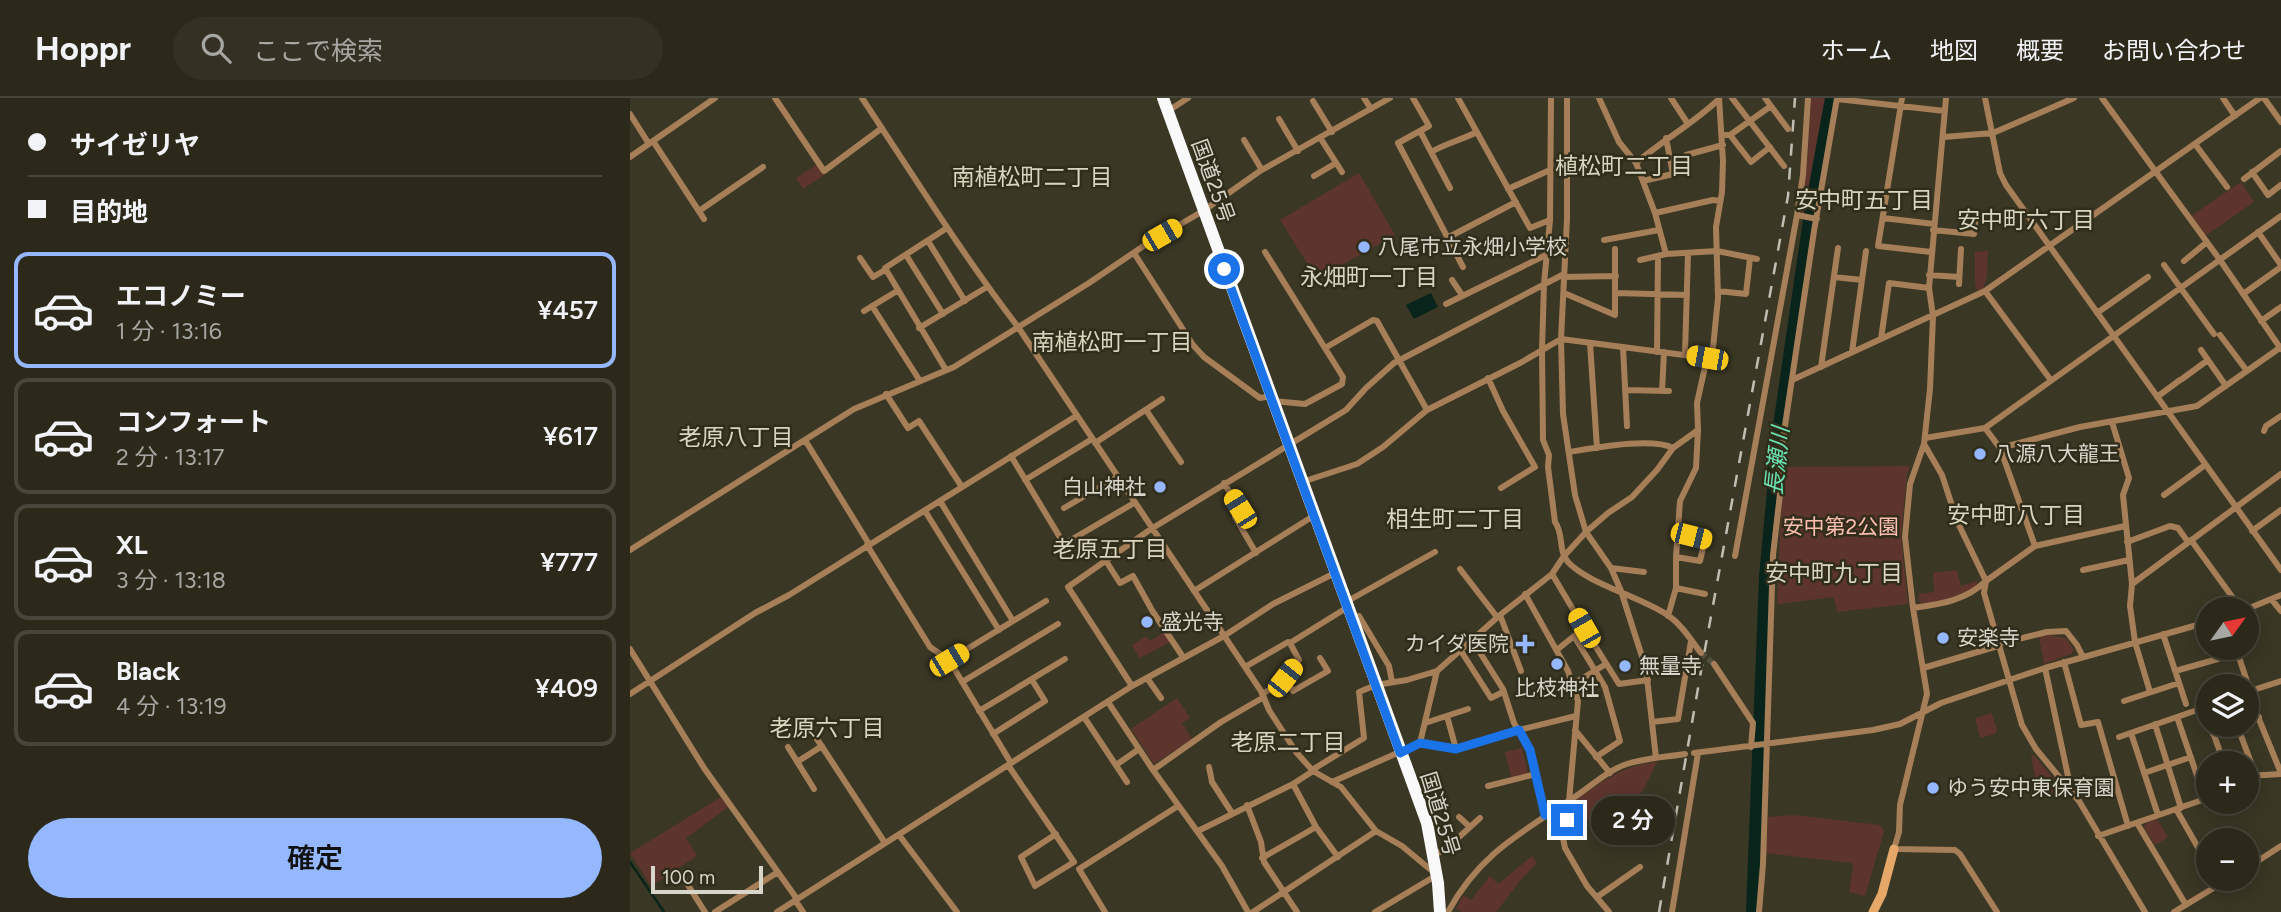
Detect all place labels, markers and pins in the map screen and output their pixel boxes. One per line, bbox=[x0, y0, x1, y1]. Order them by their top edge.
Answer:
place label: 八尾市立永畑小学校 bbox=[1378, 234, 1567, 259]
marker: 八尾市立永畑小学校 bbox=[1356, 239, 1372, 255]
place label: 八源八大龍王 bbox=[1994, 441, 2120, 466]
marker: 八源八大龍王 bbox=[1972, 446, 1988, 462]
place label: 白山神社 bbox=[1062, 474, 1146, 499]
marker: 白山神社 bbox=[1152, 479, 1168, 495]
place label: 盛光寺 bbox=[1161, 609, 1224, 634]
marker: 盛光寺 bbox=[1139, 614, 1155, 630]
place label: 安楽寺 bbox=[1957, 625, 2020, 650]
marker: 安楽寺 bbox=[1935, 630, 1951, 646]
place label: カイダ医院 bbox=[1405, 631, 1509, 656]
marker: カイダ医院 bbox=[1515, 634, 1535, 654]
place label: 無量寺 bbox=[1639, 653, 1702, 678]
marker: 比枝神社 bbox=[1549, 656, 1565, 672]
marker: 無量寺 bbox=[1617, 658, 1633, 674]
place label: 比枝神社 bbox=[1515, 675, 1599, 700]
place label: ゆう安中東保育園 bbox=[1947, 775, 2115, 800]
marker: ゆう安中東保育園 bbox=[1925, 780, 1941, 796]

